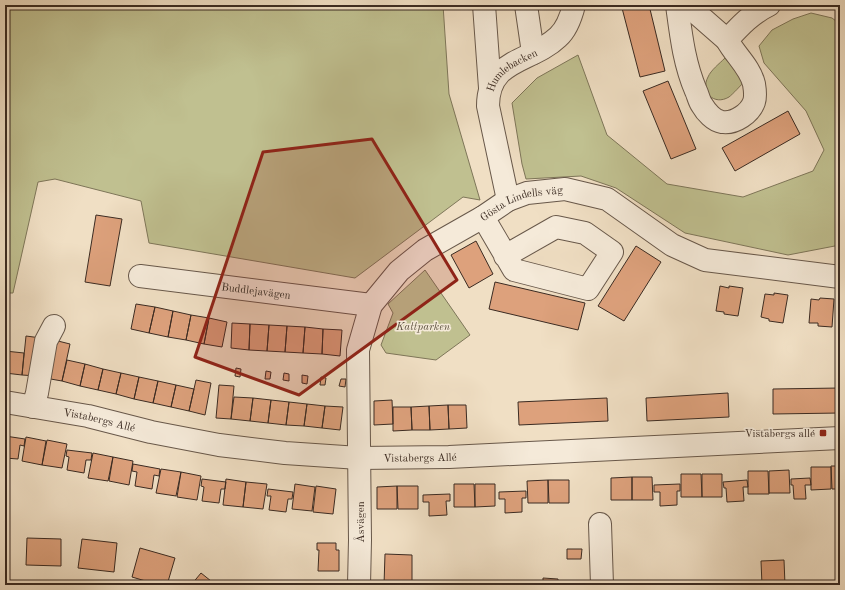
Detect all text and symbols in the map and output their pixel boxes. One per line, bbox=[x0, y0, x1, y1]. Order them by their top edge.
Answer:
street label: Humlebacken bbox=[486, 48, 540, 93]
street label: Gösta Lindells väg bbox=[479, 185, 563, 224]
street label: Buddlejavägen bbox=[221, 282, 291, 302]
park label: Kattparken bbox=[395, 322, 451, 333]
street label: Vistabergs Allé bbox=[62, 408, 136, 435]
marker: Vistabergs allé bbox=[818, 428, 828, 438]
place label: Vistabergs allé bbox=[745, 429, 815, 440]
street label: Vistabergs Allé bbox=[383, 453, 457, 465]
street label: Åsvägen bbox=[353, 501, 367, 543]

